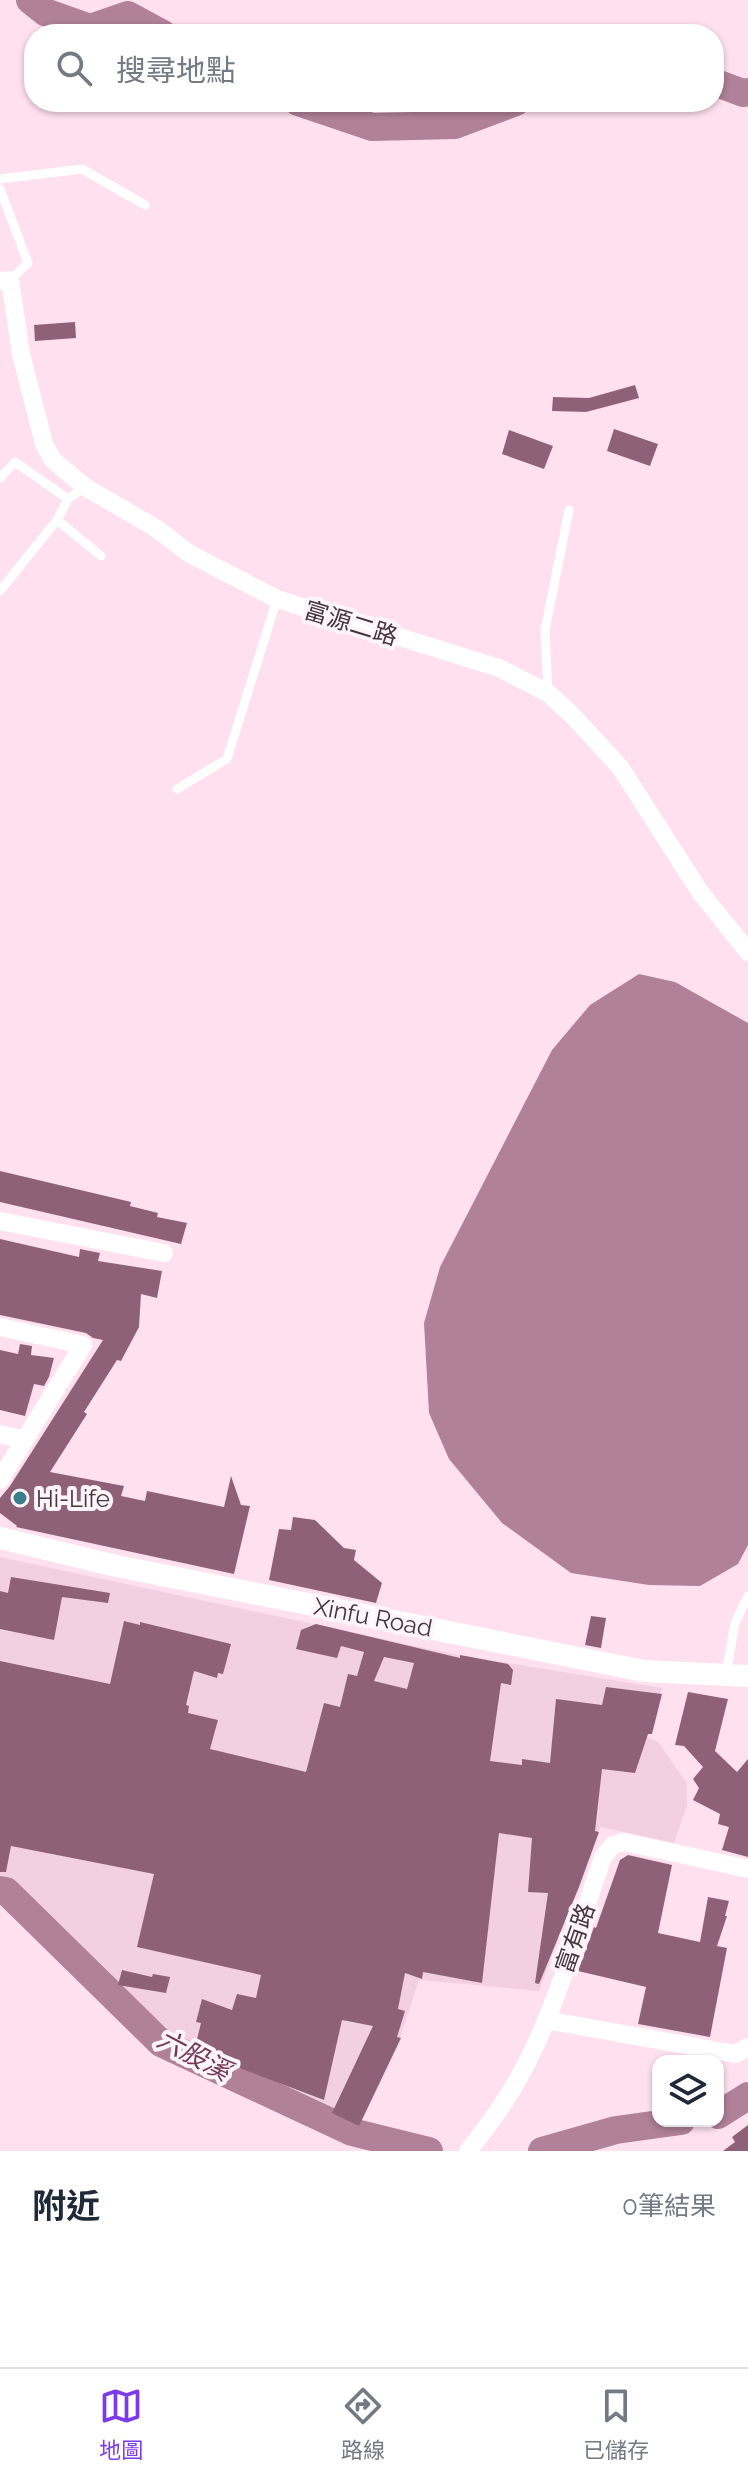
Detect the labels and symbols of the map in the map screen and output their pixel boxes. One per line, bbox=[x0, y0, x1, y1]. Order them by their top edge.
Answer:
street label: 富源二路 bbox=[301, 595, 401, 651]
place label: Hi-Life bbox=[36, 1484, 110, 1513]
marker: Hi-Life bbox=[11, 1489, 29, 1507]
street label: Xinfu Road bbox=[311, 1591, 435, 1643]
street label: 富有路 bbox=[550, 1899, 600, 1977]
water label: 六股溪 bbox=[153, 2023, 239, 2088]

